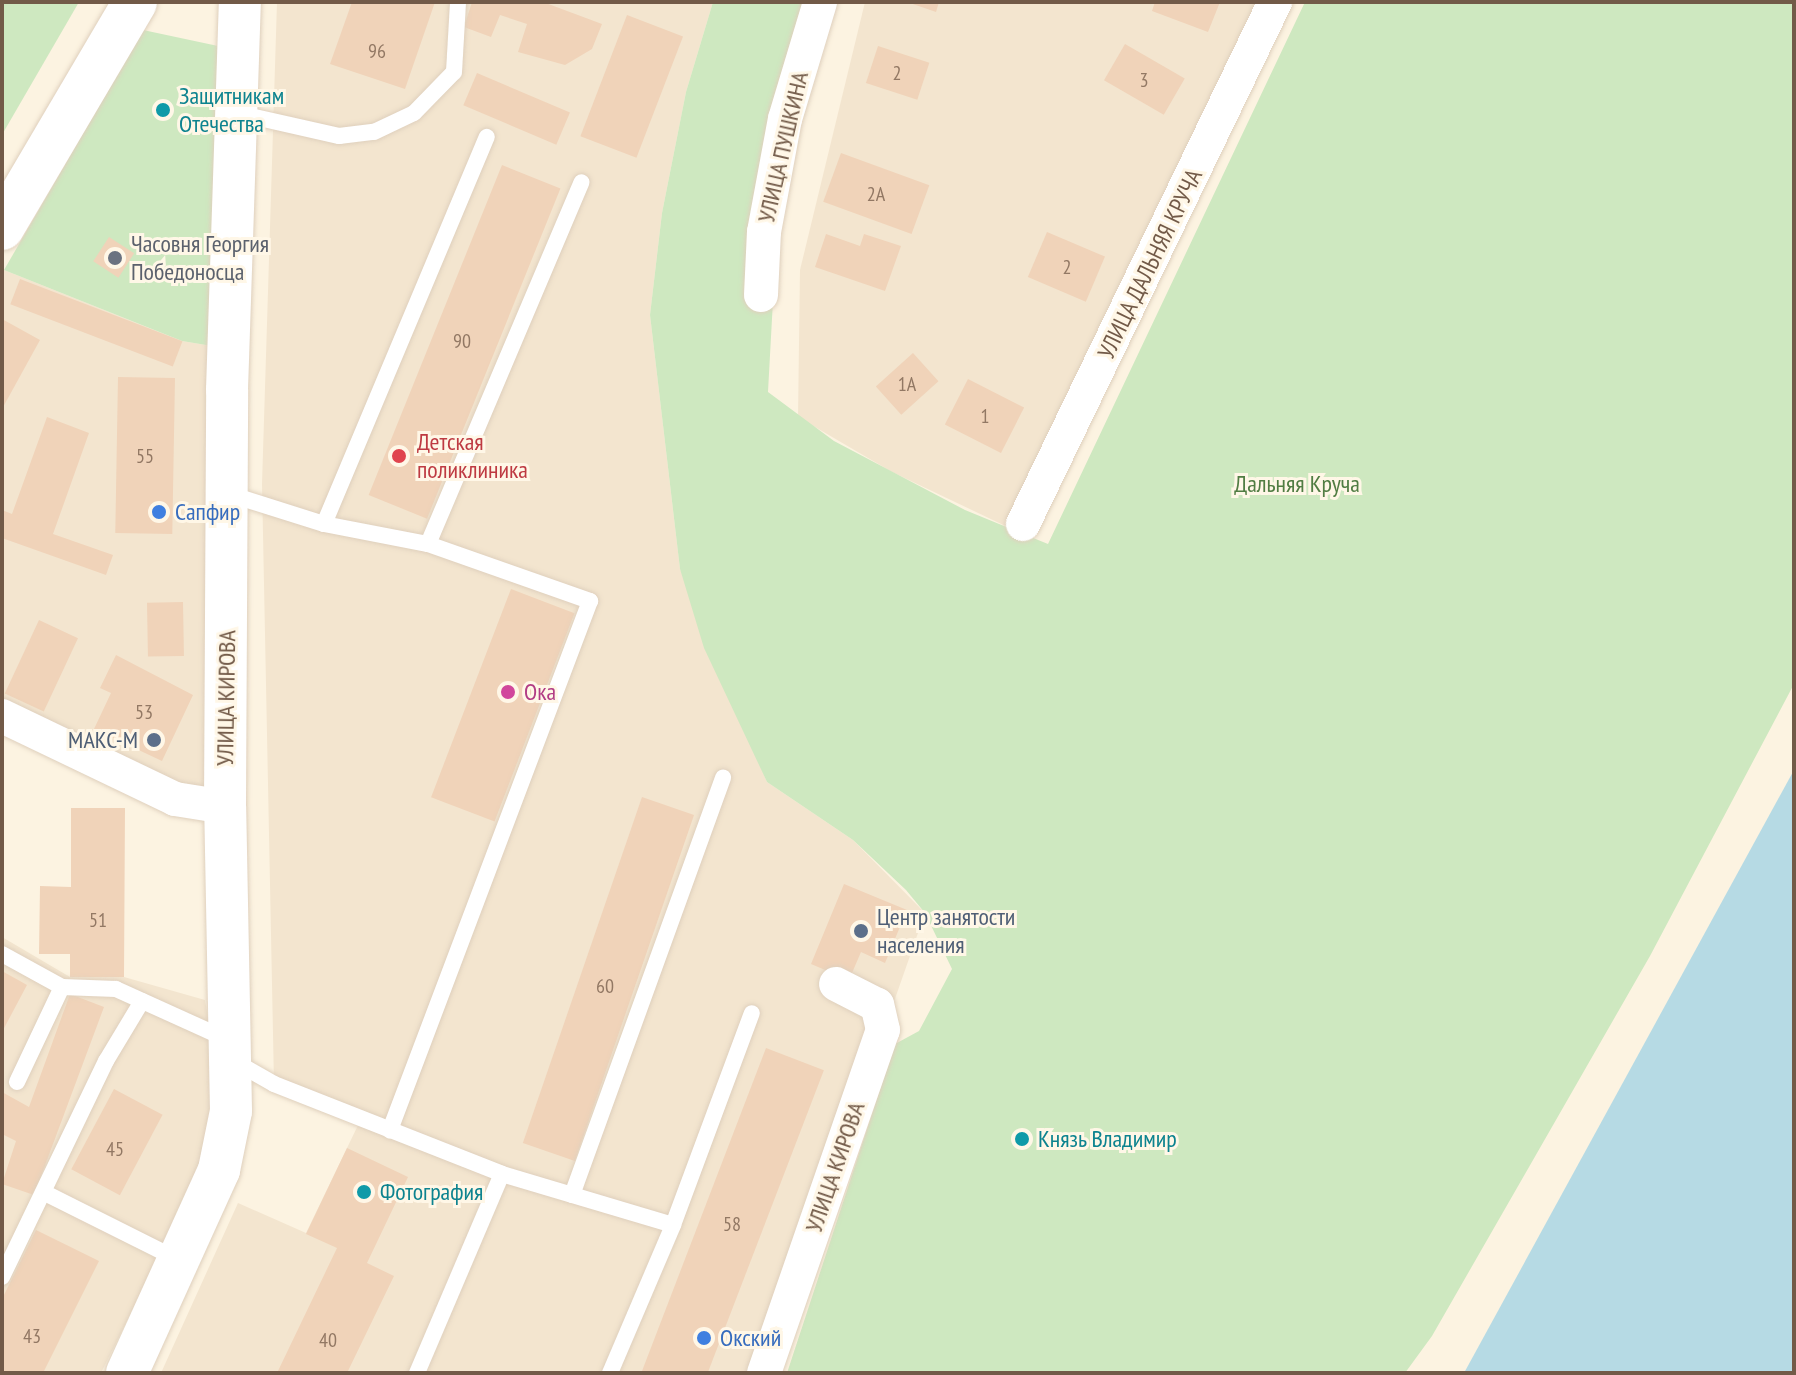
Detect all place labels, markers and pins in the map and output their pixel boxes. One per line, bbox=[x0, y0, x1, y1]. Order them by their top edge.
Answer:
place label: Защитникам Отечества bbox=[179, 82, 284, 138]
marker: Защитникам Отечества bbox=[154, 101, 172, 119]
place label: Часовня Георгия Победоносца bbox=[131, 230, 269, 286]
marker: Часовня Георгия Победоносца bbox=[106, 249, 124, 267]
place label: Детская поликлиника bbox=[417, 428, 528, 484]
marker: Детская поликлиника bbox=[388, 445, 410, 467]
place label: Сапфир bbox=[175, 498, 240, 526]
marker: Сапфир bbox=[150, 503, 168, 521]
place label: Ока bbox=[524, 678, 556, 706]
marker: Ока bbox=[499, 683, 517, 701]
place label: МАКС-М bbox=[68, 726, 138, 754]
marker: МАКС-М bbox=[145, 731, 163, 749]
place label: Центр занятости населения bbox=[877, 903, 1015, 959]
marker: Центр занятости населения bbox=[852, 922, 870, 940]
place label: Князь Владимир bbox=[1038, 1125, 1177, 1153]
marker: Князь Владимир bbox=[1013, 1130, 1031, 1148]
place label: Фотография bbox=[380, 1178, 483, 1206]
marker: Фотография bbox=[355, 1183, 373, 1201]
place label: Окский bbox=[720, 1324, 781, 1352]
marker: Окский bbox=[695, 1329, 713, 1347]

